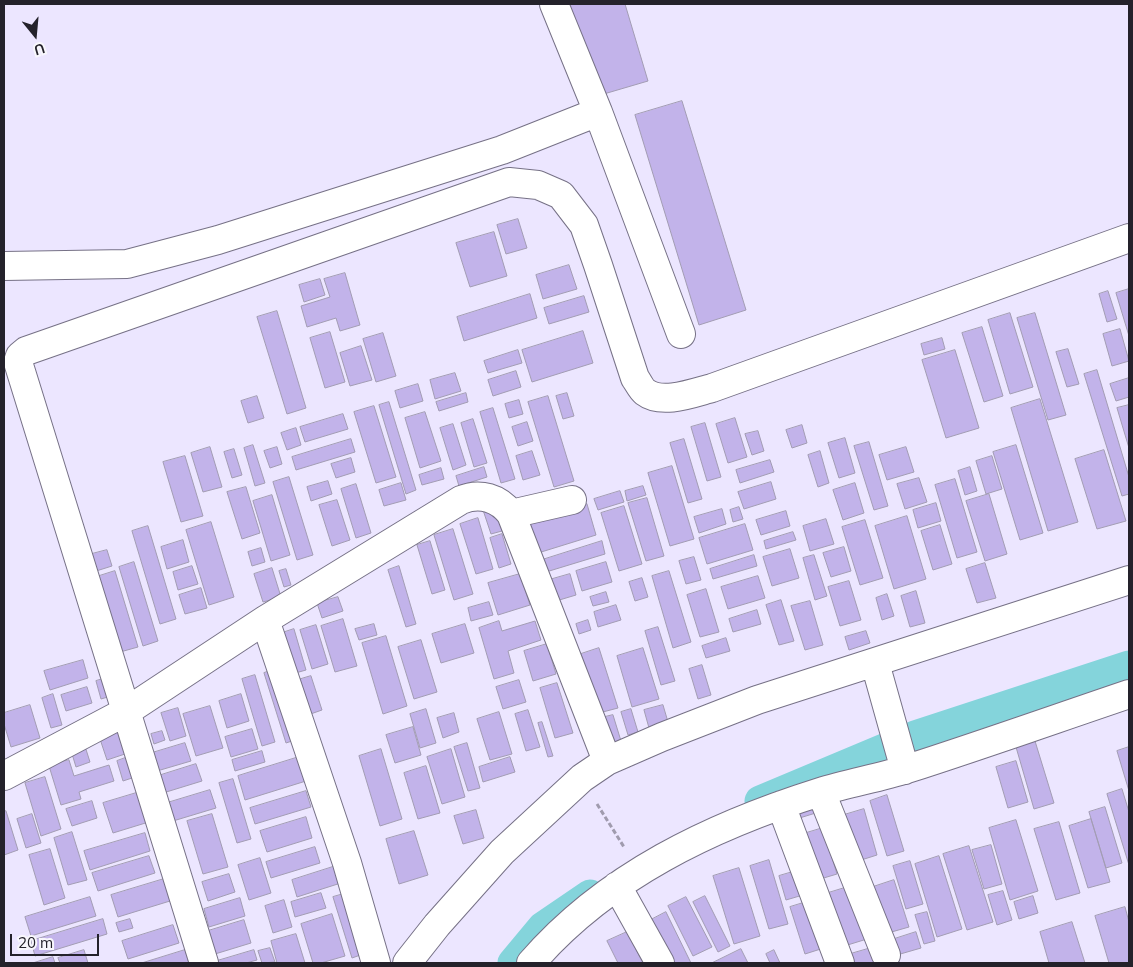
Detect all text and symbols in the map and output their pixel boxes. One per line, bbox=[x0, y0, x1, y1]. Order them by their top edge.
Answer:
north arrow bbox=[10, 10, 60, 60]
text: U bbox=[32, 39, 47, 59]
scale bar bbox=[12, 924, 101, 956]
text: 20 m bbox=[18, 933, 53, 952]

